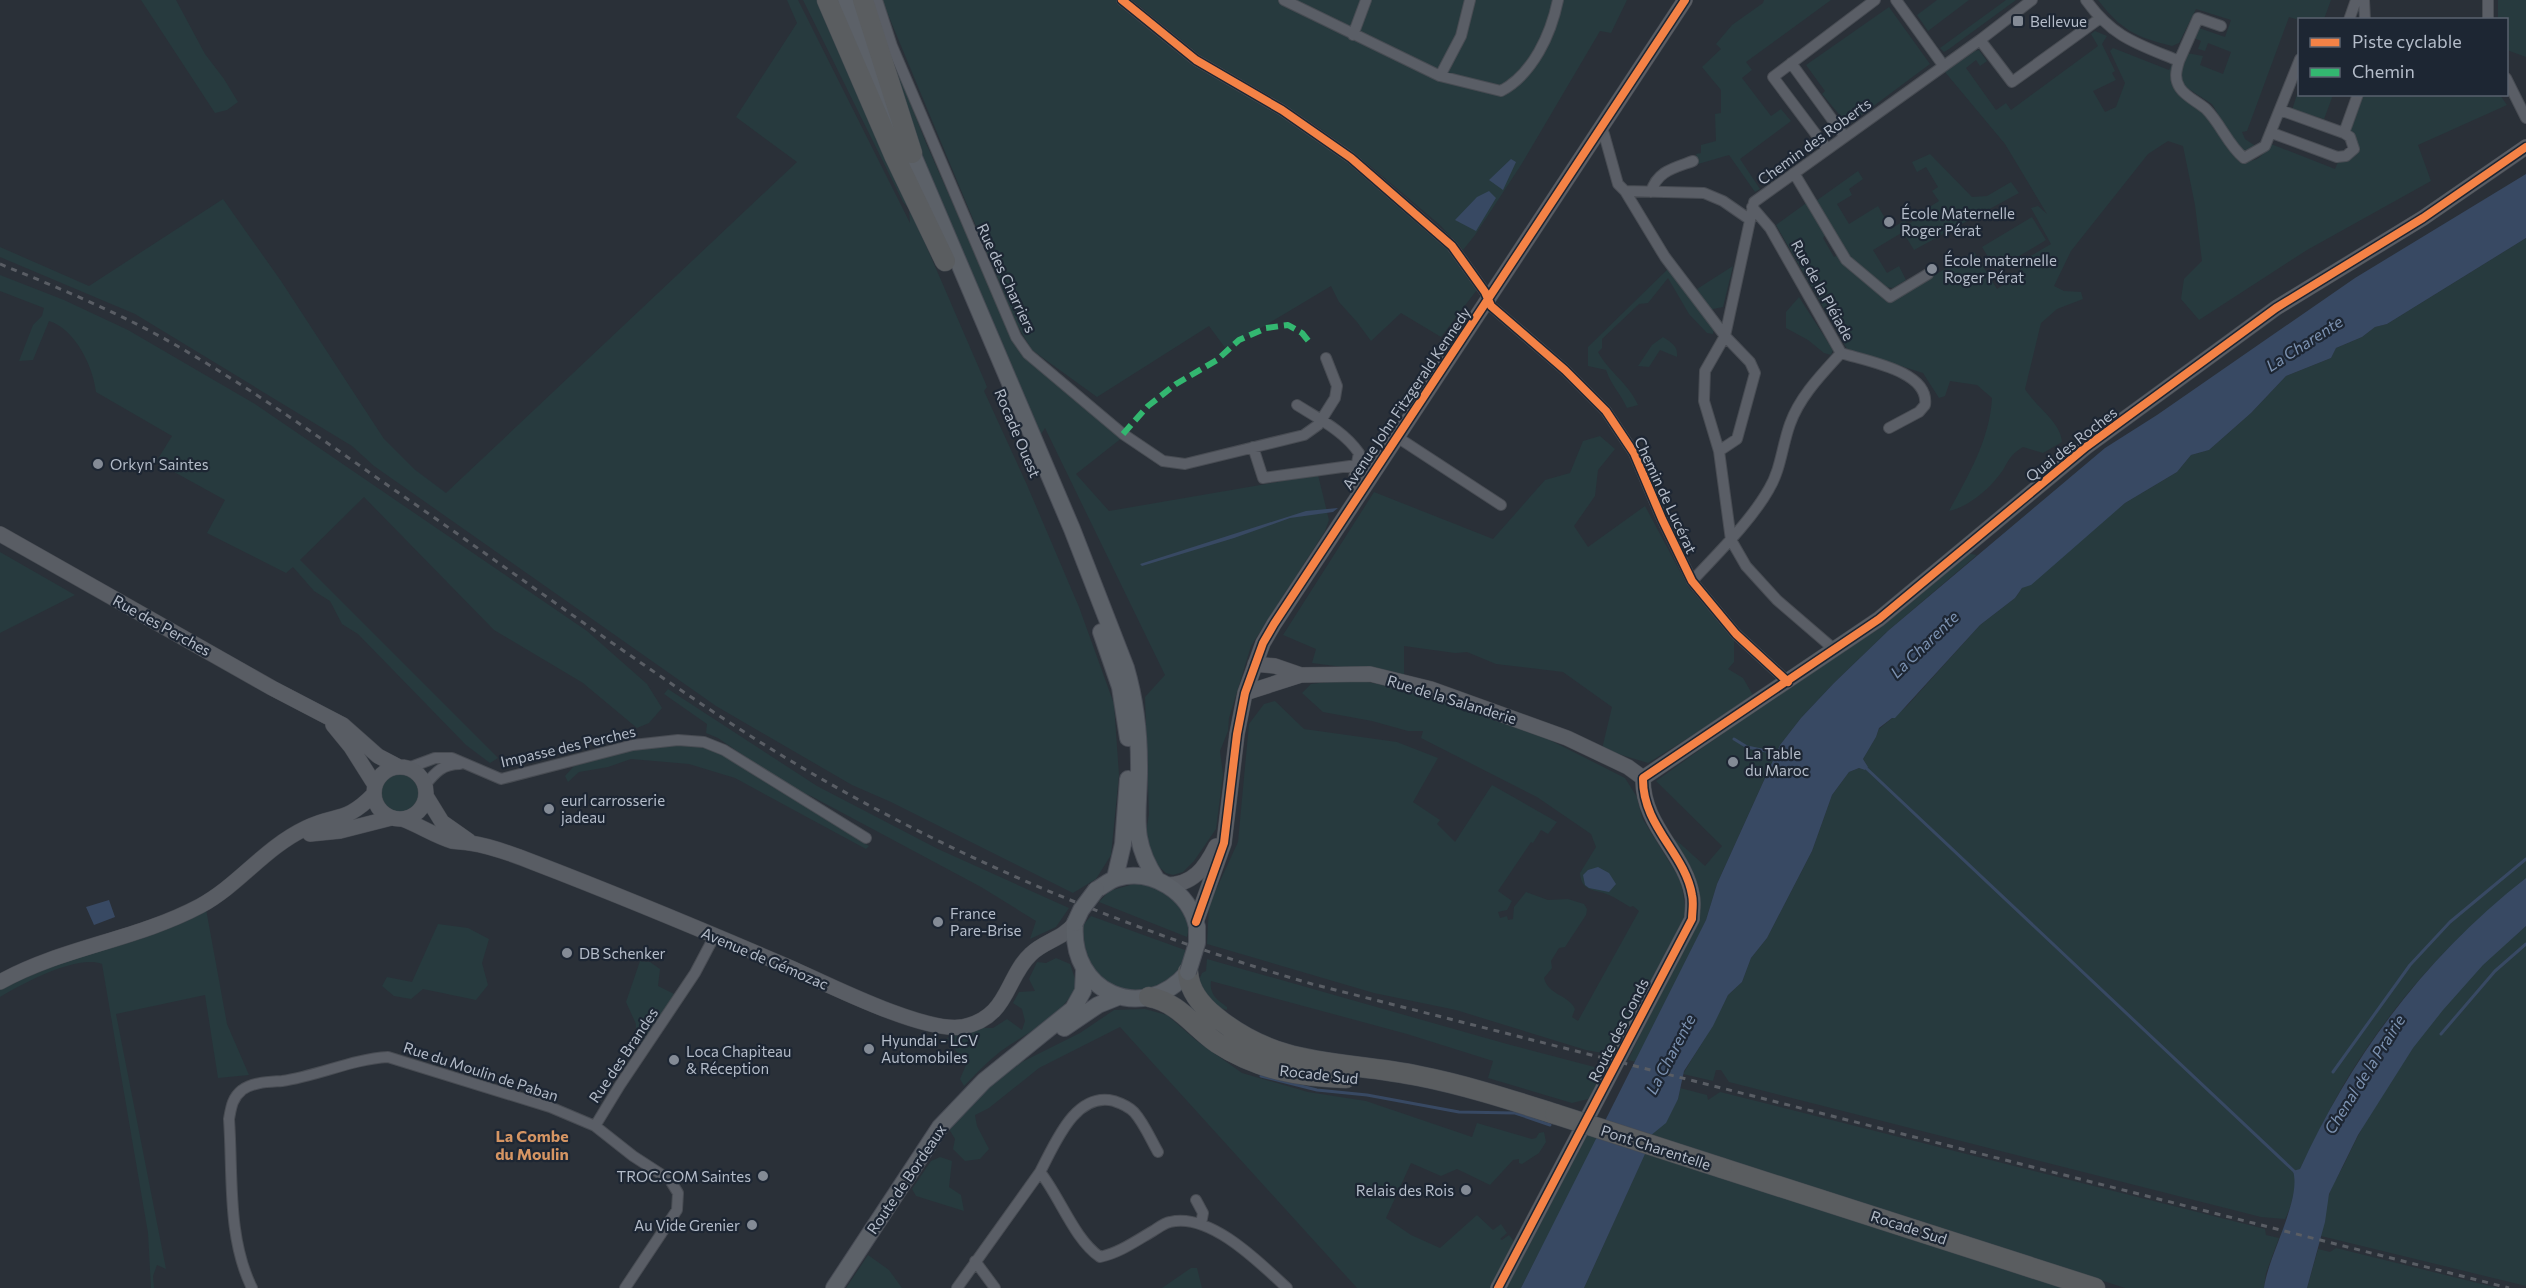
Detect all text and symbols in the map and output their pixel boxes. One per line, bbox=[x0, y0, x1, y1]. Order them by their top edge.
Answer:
place label: Bellevue bbox=[2030, 12, 2087, 30]
marker: Bellevue bbox=[2011, 14, 2025, 28]
legend bbox=[2298, 18, 2508, 96]
text: Piste cyclable bbox=[2352, 30, 2462, 52]
text: Chemin bbox=[2352, 60, 2415, 82]
street label: Chemin des Roberts bbox=[1754, 94, 1874, 188]
place label: École Maternelle Roger Pérat bbox=[1901, 203, 2015, 239]
marker: École Maternelle Roger Pérat bbox=[1882, 215, 1896, 229]
street label: Rue des Charriers bbox=[974, 221, 1040, 336]
street label: Rue de la Pléiade bbox=[1788, 236, 1858, 344]
place label: École maternelle Roger Pérat bbox=[1944, 250, 2057, 286]
marker: École maternelle Roger Pérat bbox=[1925, 262, 1939, 276]
street label: Avenue John Fitzgerald Kennedy bbox=[1338, 303, 1474, 493]
water label: La Charente bbox=[2262, 311, 2346, 375]
street label: Rocade Ouest bbox=[991, 386, 1045, 480]
street label: Quai des Roches bbox=[2022, 403, 2120, 485]
street label: Chemin de Lucérat bbox=[1631, 434, 1701, 556]
place label: Orkyn' Saintes bbox=[110, 455, 209, 473]
marker: Orkyn' Saintes bbox=[91, 457, 105, 471]
street label: Rue des Perches bbox=[110, 591, 214, 659]
water label: La Charente bbox=[1886, 606, 1963, 681]
street label: Rue de la Salanderie bbox=[1385, 671, 1519, 727]
street label: Impasse des Perches bbox=[499, 722, 638, 770]
place label: La Table du Maroc bbox=[1745, 744, 1809, 779]
marker: La Table du Maroc bbox=[1726, 755, 1740, 769]
place label: eurl carrosserie jadeau bbox=[561, 791, 665, 826]
marker: eurl carrosserie jadeau bbox=[542, 802, 556, 816]
place label: France Pare-Brise bbox=[950, 904, 1022, 939]
marker: France Pare-Brise bbox=[931, 915, 945, 929]
street label: Avenue de Gémozac bbox=[699, 923, 831, 993]
place label: DB Schenker bbox=[579, 944, 666, 962]
marker: DB Schenker bbox=[560, 946, 574, 960]
street label: Route des Gonds bbox=[1584, 975, 1652, 1085]
street label: Rue des Brandes bbox=[585, 1004, 662, 1106]
water label: La Charente bbox=[1641, 1010, 1699, 1097]
water label: Chenal de la Prairie bbox=[2320, 1010, 2409, 1137]
place label: Hyundai - LCV Automobiles bbox=[881, 1031, 978, 1066]
street label: Rue du Moulin de Paban bbox=[401, 1037, 561, 1105]
place label: Loca Chapiteau & Réception bbox=[686, 1042, 791, 1077]
marker: Hyundai - LCV Automobiles bbox=[862, 1042, 876, 1056]
marker: Loca Chapiteau & Réception bbox=[667, 1053, 681, 1067]
street label: Rocade Sud bbox=[1279, 1061, 1359, 1087]
street label: Route de Bordeaux bbox=[863, 1121, 949, 1237]
street label: Pont Charentelle bbox=[1599, 1121, 1713, 1173]
district label: La Combe du Moulin bbox=[495, 1126, 569, 1163]
place label: TROC.COM Saintes bbox=[617, 1167, 751, 1185]
marker: TROC.COM Saintes bbox=[756, 1169, 770, 1183]
place label: Relais des Rois bbox=[1356, 1181, 1454, 1199]
marker: Relais des Rois bbox=[1459, 1183, 1473, 1197]
street label: Rocade Sud bbox=[1869, 1206, 1949, 1248]
place label: Au Vide Grenier bbox=[634, 1216, 740, 1234]
marker: Au Vide Grenier bbox=[745, 1218, 759, 1232]

